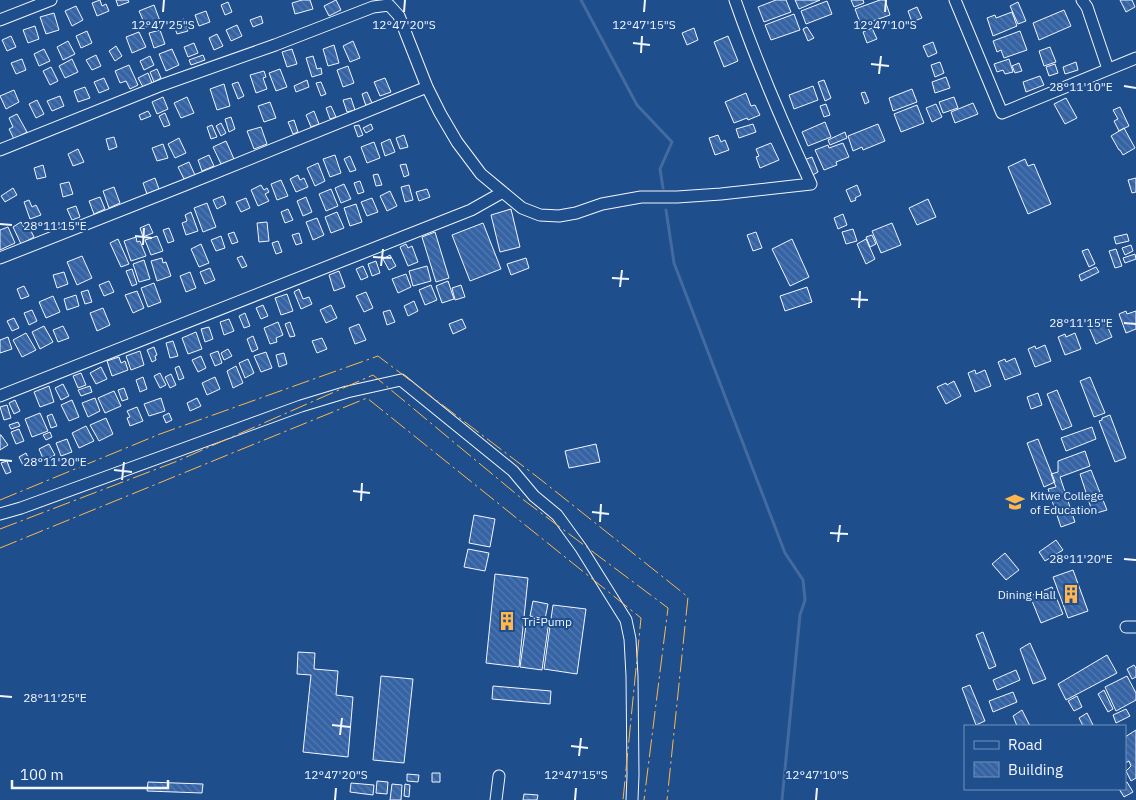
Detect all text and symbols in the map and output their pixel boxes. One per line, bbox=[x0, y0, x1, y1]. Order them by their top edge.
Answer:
text: 12°47'25"S bbox=[131, 17, 195, 32]
text: 12°47'20"S bbox=[372, 17, 436, 32]
text: 12°47'15"S bbox=[612, 17, 676, 32]
text: 12°47'10"S bbox=[853, 17, 917, 32]
text: 28°11'10"E bbox=[1049, 79, 1113, 94]
text: 28°11'15"E bbox=[23, 218, 87, 233]
text: 28°11'15"E bbox=[1049, 315, 1113, 330]
text: 28°11'20"E bbox=[23, 454, 87, 469]
place label: Kitwe College of Education bbox=[1030, 488, 1104, 517]
school or university icon: Kitwe College of Education bbox=[1004, 491, 1026, 513]
text: 28°11'20"E bbox=[1049, 551, 1113, 566]
building icon: Dining Hall bbox=[1060, 583, 1082, 605]
place label: Dining Hall bbox=[998, 587, 1056, 602]
building icon: Tri-Pump bbox=[496, 610, 518, 632]
place label: Tri-Pump bbox=[522, 614, 572, 629]
text: 28°11'25"E bbox=[23, 690, 87, 705]
legend bbox=[964, 725, 1126, 790]
text: Road bbox=[1008, 735, 1043, 754]
scale bar bbox=[12, 758, 169, 790]
text: Building bbox=[1008, 760, 1063, 779]
text: 100 m bbox=[20, 765, 64, 784]
text: 12°47'20"S bbox=[304, 767, 368, 782]
text: 12°47'15"S bbox=[544, 767, 608, 782]
text: 12°47'10"S bbox=[785, 767, 849, 782]

